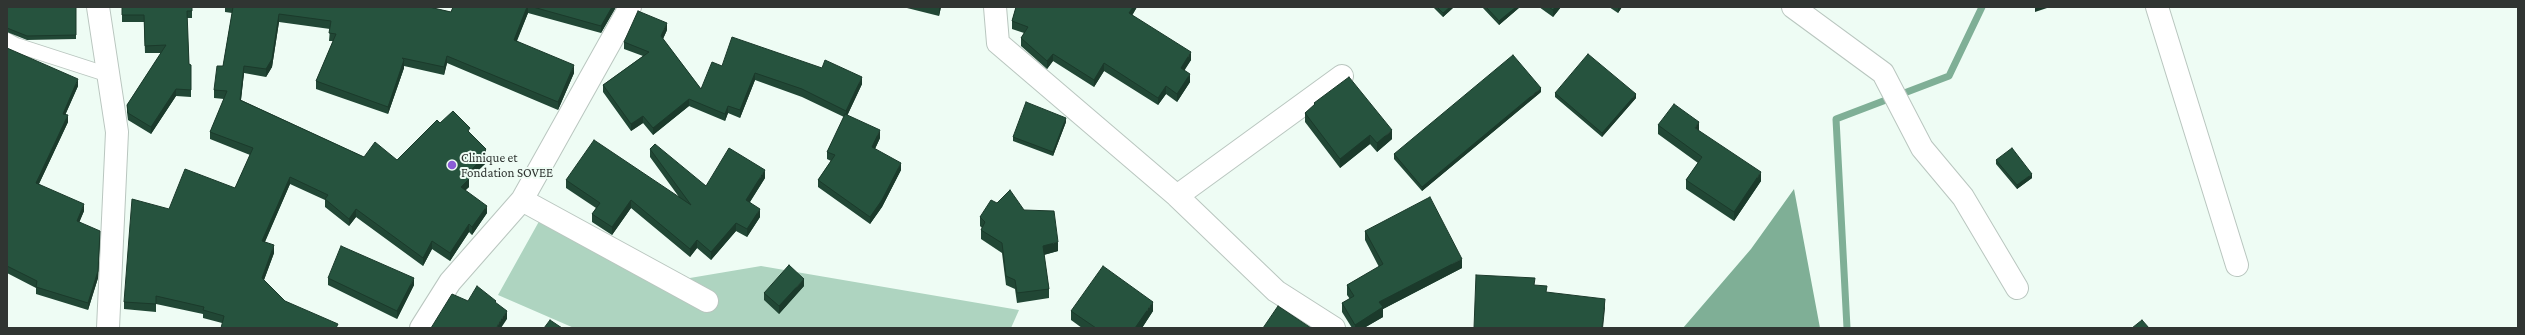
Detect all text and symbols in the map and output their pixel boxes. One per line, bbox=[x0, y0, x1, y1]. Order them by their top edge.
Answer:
place label: Clinique et Fondation SOVEE bbox=[461, 150, 553, 181]
marker: Clinique et Fondation SOVEE bbox=[446, 159, 458, 171]

